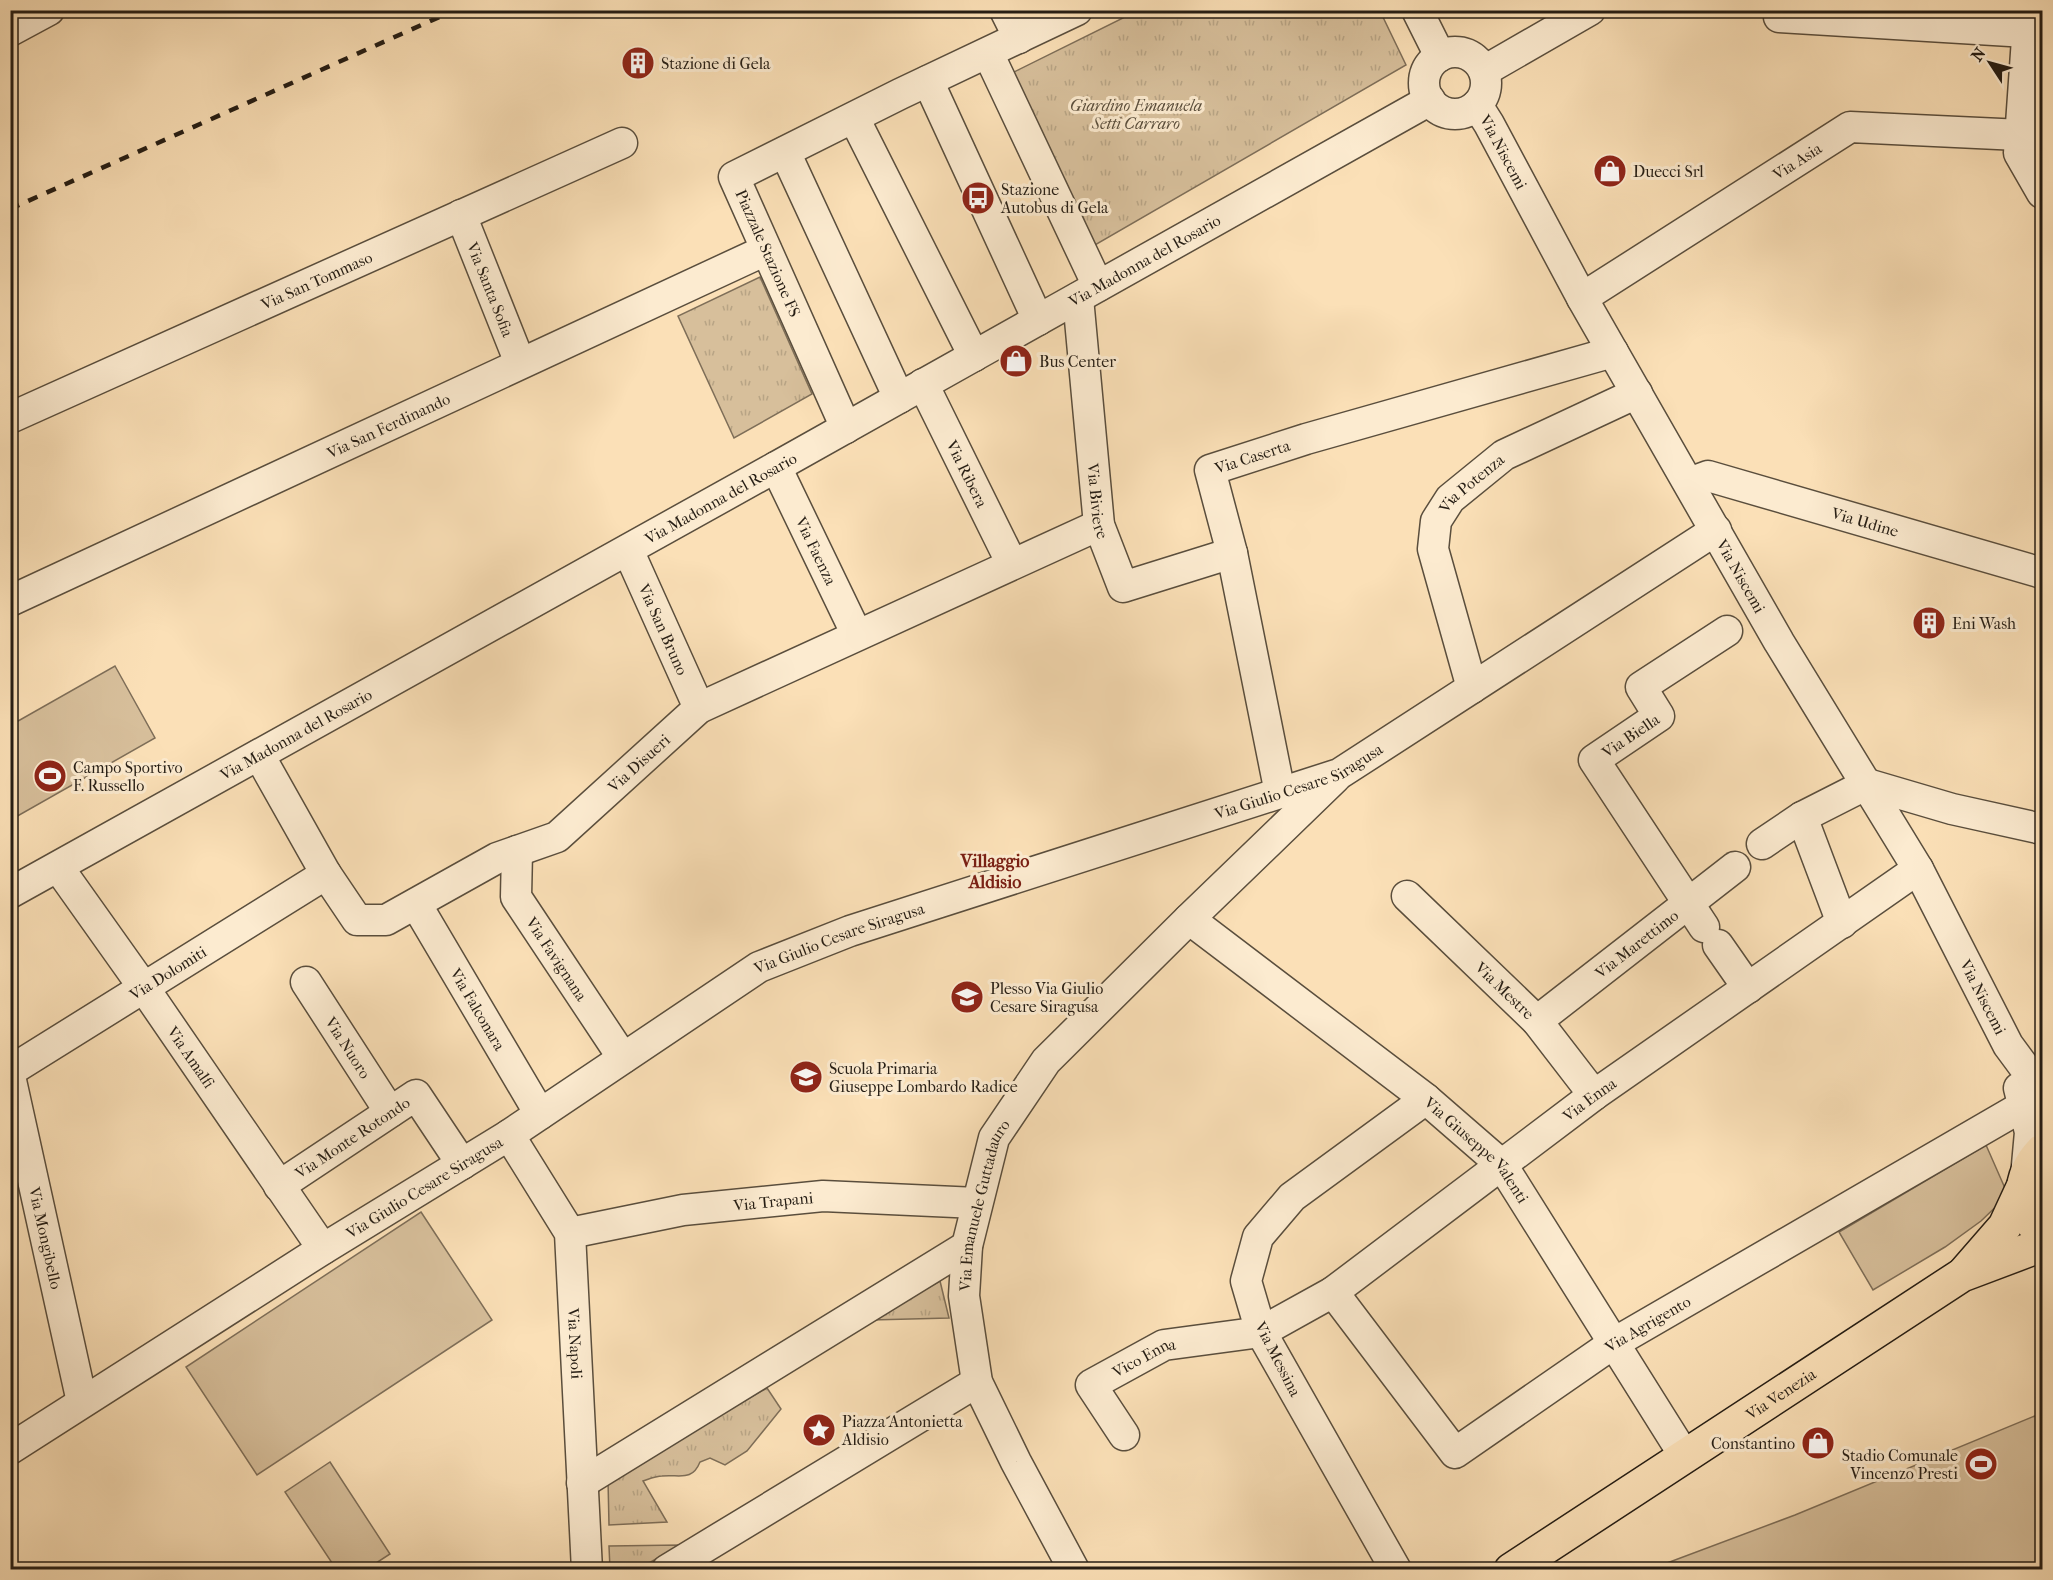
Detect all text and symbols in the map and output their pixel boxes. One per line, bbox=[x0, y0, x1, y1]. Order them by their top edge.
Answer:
north arrow bbox=[1960, 33, 2020, 93]
text: N bbox=[1967, 43, 1990, 65]
building icon: Stazione di Gela bbox=[620, 45, 656, 81]
place label: Stazione di Gela bbox=[661, 54, 771, 73]
park label: Giardino Emanuela Setti Carraro bbox=[1070, 96, 1202, 133]
street label: Via Niscemi bbox=[1475, 110, 1532, 192]
street label: Via Asia bbox=[1768, 138, 1825, 184]
shop icon: Duecci Srl bbox=[1592, 153, 1628, 189]
place label: Duecci Srl bbox=[1633, 162, 1704, 181]
bus stop icon: Stazione Autobus di Gela bbox=[960, 180, 996, 216]
place label: Stazione Autobus di Gela bbox=[1000, 180, 1109, 217]
street label: Piazzale Stazione FS bbox=[731, 186, 805, 320]
street label: Via Madonna del Rosario bbox=[1064, 210, 1224, 311]
street label: Via Santa Sofia bbox=[463, 238, 518, 340]
street label: Via San Tommaso bbox=[257, 247, 375, 314]
shop icon: Bus Center bbox=[998, 343, 1034, 379]
place label: Bus Center bbox=[1039, 352, 1116, 371]
street label: Via San Ferdinando bbox=[323, 389, 453, 463]
street label: Via Caserta bbox=[1211, 435, 1293, 478]
street label: Via Ribera bbox=[942, 436, 992, 511]
street label: Via Madonna del Rosario bbox=[640, 448, 800, 548]
street label: Via Potenza bbox=[1434, 449, 1508, 517]
street label: Via Biviere bbox=[1084, 461, 1113, 542]
street label: Via Udine bbox=[1829, 503, 1901, 540]
street label: Via Faenza bbox=[791, 513, 841, 589]
street label: Via Niscemi bbox=[1712, 535, 1770, 616]
street label: Via San Bruno bbox=[634, 580, 692, 678]
building icon: Eni Wash bbox=[1911, 605, 1947, 641]
place label: Eni Wash bbox=[1952, 614, 2016, 633]
street label: Via Madonna del Rosario bbox=[216, 684, 375, 784]
street label: Via Biella bbox=[1597, 709, 1663, 762]
street label: Via Disueri bbox=[603, 730, 674, 797]
street label: Via Giulio Cesare Siragusa bbox=[1211, 739, 1386, 823]
sports icon: Campo Sportivo F. Russello bbox=[32, 758, 68, 794]
place label: Campo Sportivo F. Russello bbox=[73, 758, 183, 795]
district label: Villaggio Aldisio bbox=[960, 851, 1029, 893]
street label: Via Giulio Cesare Siragusa bbox=[750, 898, 927, 978]
street label: Via Marettimo bbox=[1590, 905, 1682, 983]
street label: Via Favignana bbox=[522, 912, 592, 1004]
street label: Via Dolomiti bbox=[125, 941, 210, 1004]
street label: Via Niscemi bbox=[1956, 955, 2011, 1038]
street label: Via Mestre bbox=[1471, 957, 1539, 1023]
street label: Via Falconara bbox=[446, 964, 510, 1054]
school or university icon: Plesso Via Giulio Cesare Siragusa bbox=[949, 979, 985, 1015]
place label: Plesso Via Giulio Cesare Siragusa bbox=[990, 979, 1103, 1016]
street label: Via Nuoro bbox=[321, 1012, 375, 1082]
street label: Via Amalfi bbox=[163, 1022, 219, 1091]
school or university icon: Scuola Primaria Giuseppe Lombardo Radice bbox=[788, 1059, 824, 1095]
place label: Scuola Primaria Giuseppe Lombardo Radice bbox=[829, 1059, 1018, 1096]
street label: Via Enna bbox=[1558, 1073, 1620, 1126]
street label: Via Monte Rotondo bbox=[290, 1092, 413, 1183]
street label: Via Giuseppe Valenti bbox=[1420, 1092, 1533, 1207]
street label: Via Emanuele Guttadauro bbox=[955, 1116, 1013, 1293]
street label: Via Giulio Cesare Siragusa bbox=[342, 1132, 506, 1243]
street label: Via Mongibello bbox=[25, 1184, 66, 1291]
street label: Via Trapani bbox=[731, 1188, 814, 1215]
street label: Via Agrigento bbox=[1600, 1291, 1694, 1357]
street label: Via Napoli bbox=[564, 1306, 587, 1380]
street label: Via Messina bbox=[1251, 1317, 1305, 1400]
street label: Vico Enna bbox=[1108, 1334, 1177, 1382]
street label: Via Venezia bbox=[1741, 1364, 1820, 1424]
place icon: Piazza Antonietta Aldisio bbox=[801, 1412, 837, 1448]
place label: Piazza Antonietta Aldisio bbox=[841, 1412, 963, 1449]
shop icon: Constantino bbox=[1800, 1425, 1836, 1461]
place label: Constantino bbox=[1711, 1434, 1795, 1453]
place label: Stadio Comunale Vincenzo Presti bbox=[1842, 1446, 1958, 1483]
sports icon: Stadio Comunale Vincenzo Presti bbox=[1963, 1446, 1999, 1482]

